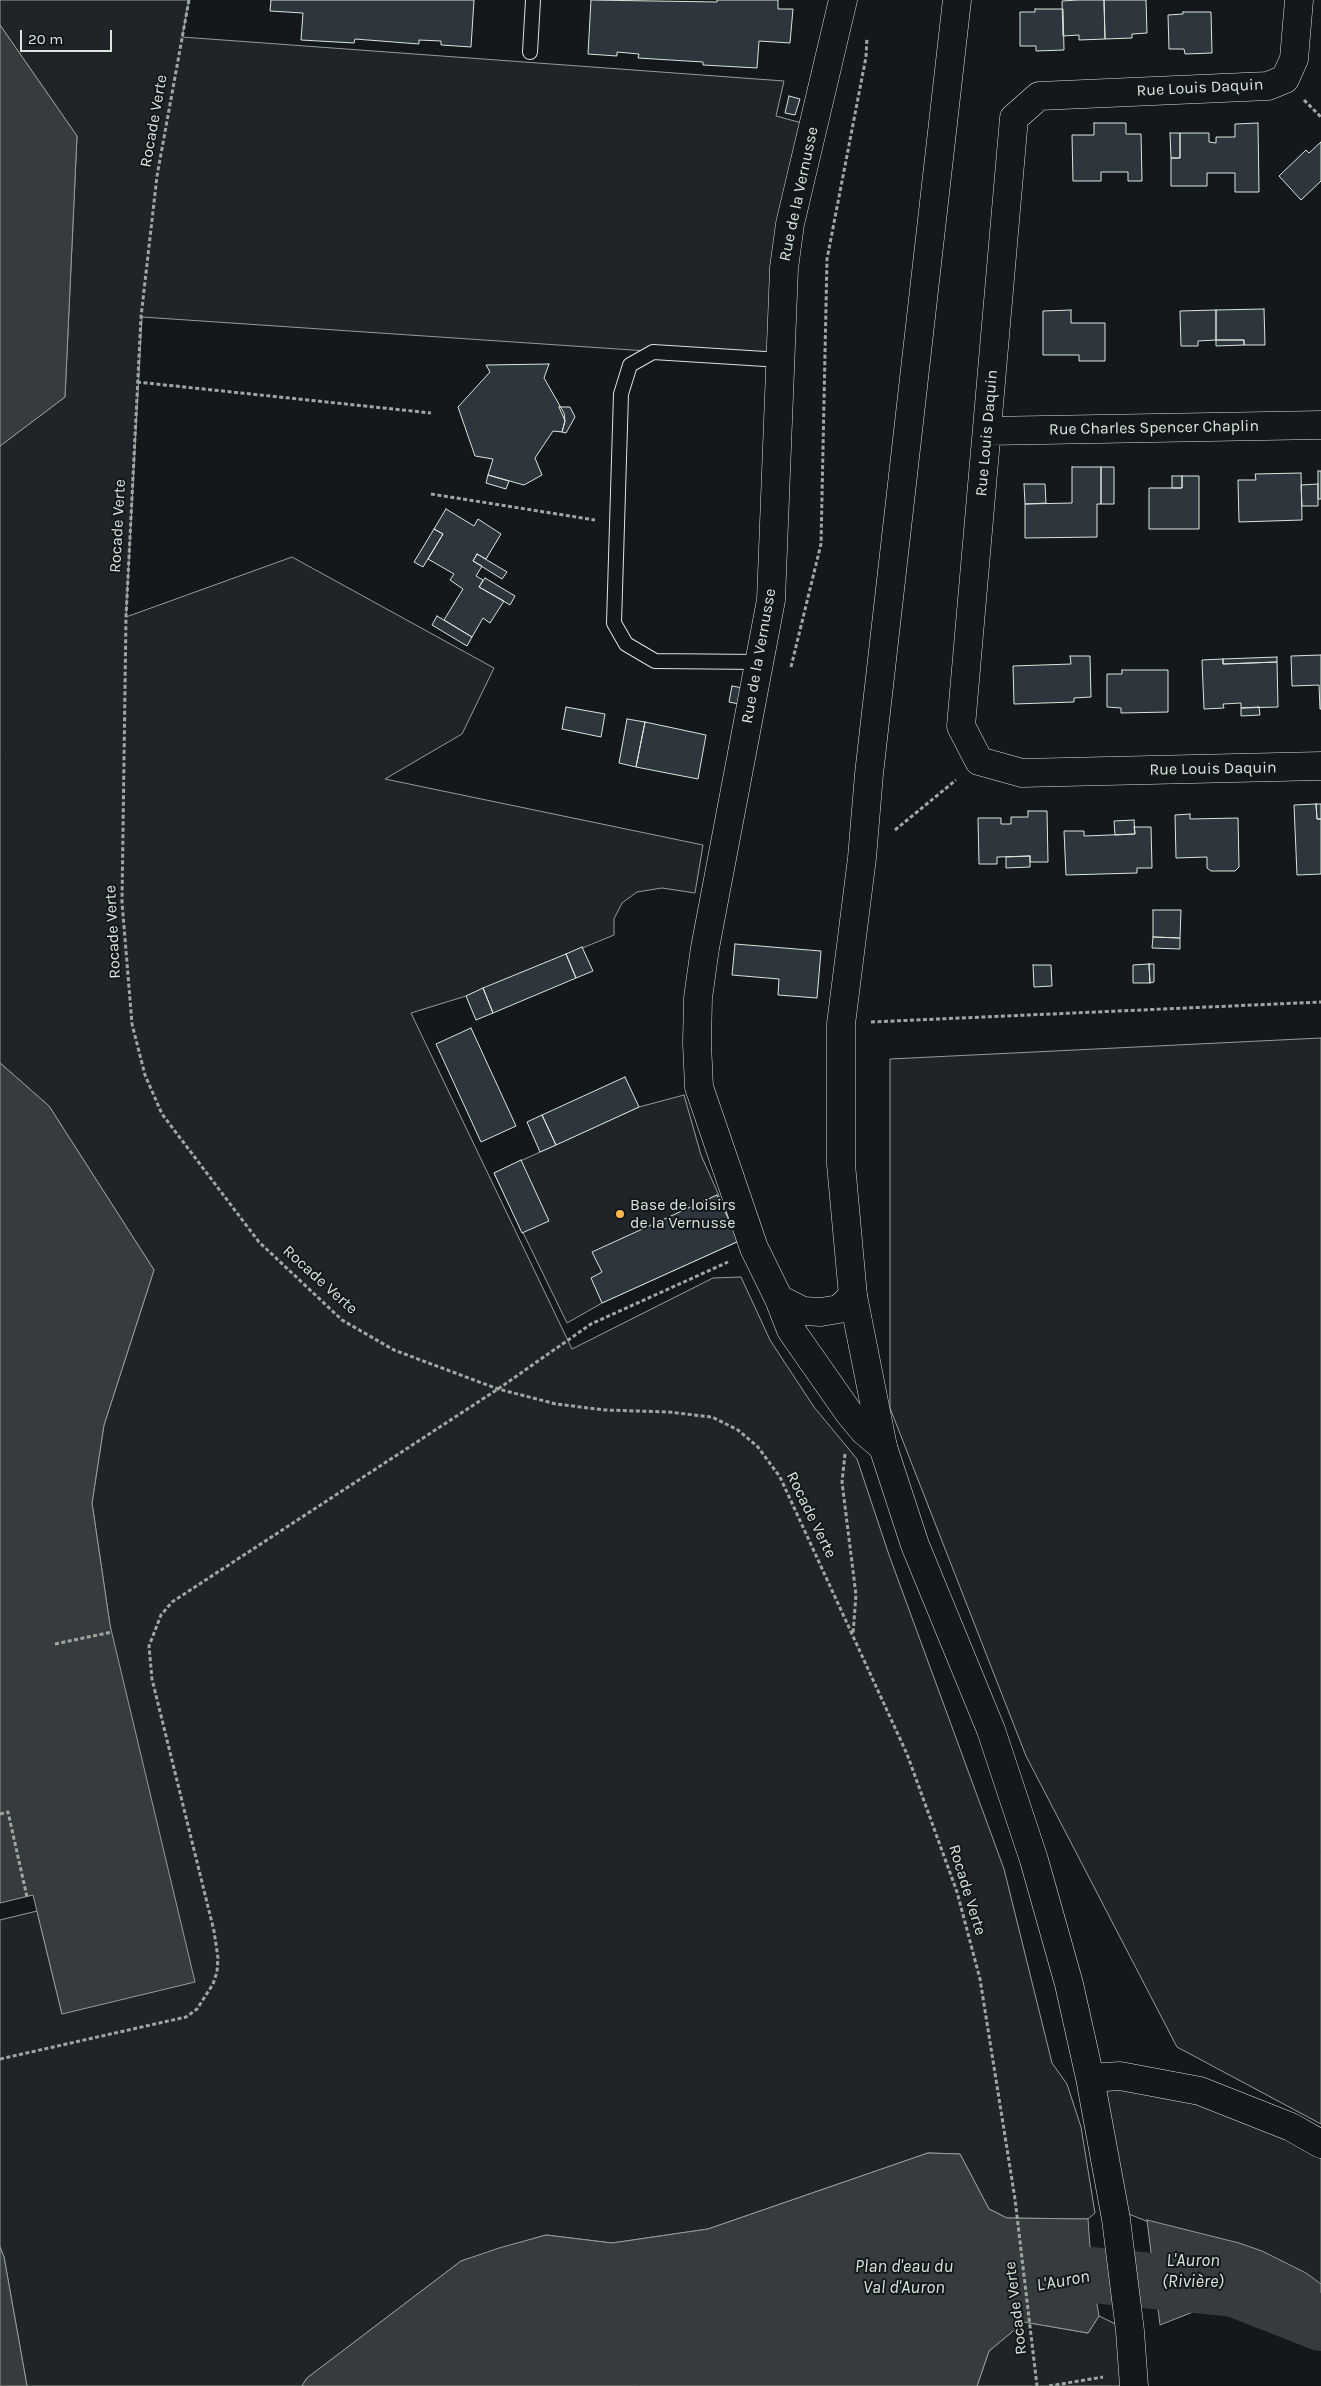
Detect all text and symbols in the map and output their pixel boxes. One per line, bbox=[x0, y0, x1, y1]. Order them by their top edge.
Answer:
scale bar bbox=[22, 20, 115, 52]
text: 20 m bbox=[28, 30, 63, 48]
street label: Rocade Verte bbox=[136, 73, 172, 169]
street label: Rue Louis Daquin bbox=[1136, 75, 1264, 101]
street label: Rue de la Vernusse bbox=[775, 125, 823, 263]
street label: Rue Louis Daquin bbox=[972, 369, 1002, 497]
street label: Rue Charles Spencer Chaplin bbox=[1049, 417, 1259, 439]
street label: Rocade Verte bbox=[106, 479, 130, 573]
street label: Rue de la Vernusse bbox=[738, 587, 780, 725]
street label: Rue Louis Daquin bbox=[1149, 758, 1277, 780]
street label: Rocade Verte bbox=[101, 885, 125, 979]
place label: Base de loisirs de la Vernusse bbox=[630, 1195, 736, 1233]
marker: Base de loisirs de la Vernusse bbox=[614, 1208, 626, 1220]
street label: Rocade Verte bbox=[279, 1241, 361, 1319]
street label: Rocade Verte bbox=[782, 1469, 840, 1561]
street label: Rocade Verte bbox=[944, 1842, 990, 1938]
water label: L'Auron (Rivière) bbox=[1162, 2250, 1224, 2292]
water label: Plan d'eau du Val d'Auron bbox=[855, 2256, 953, 2298]
street label: Rocade Verte bbox=[1001, 2260, 1031, 2356]
water label: L'Auron bbox=[1035, 2266, 1091, 2296]

